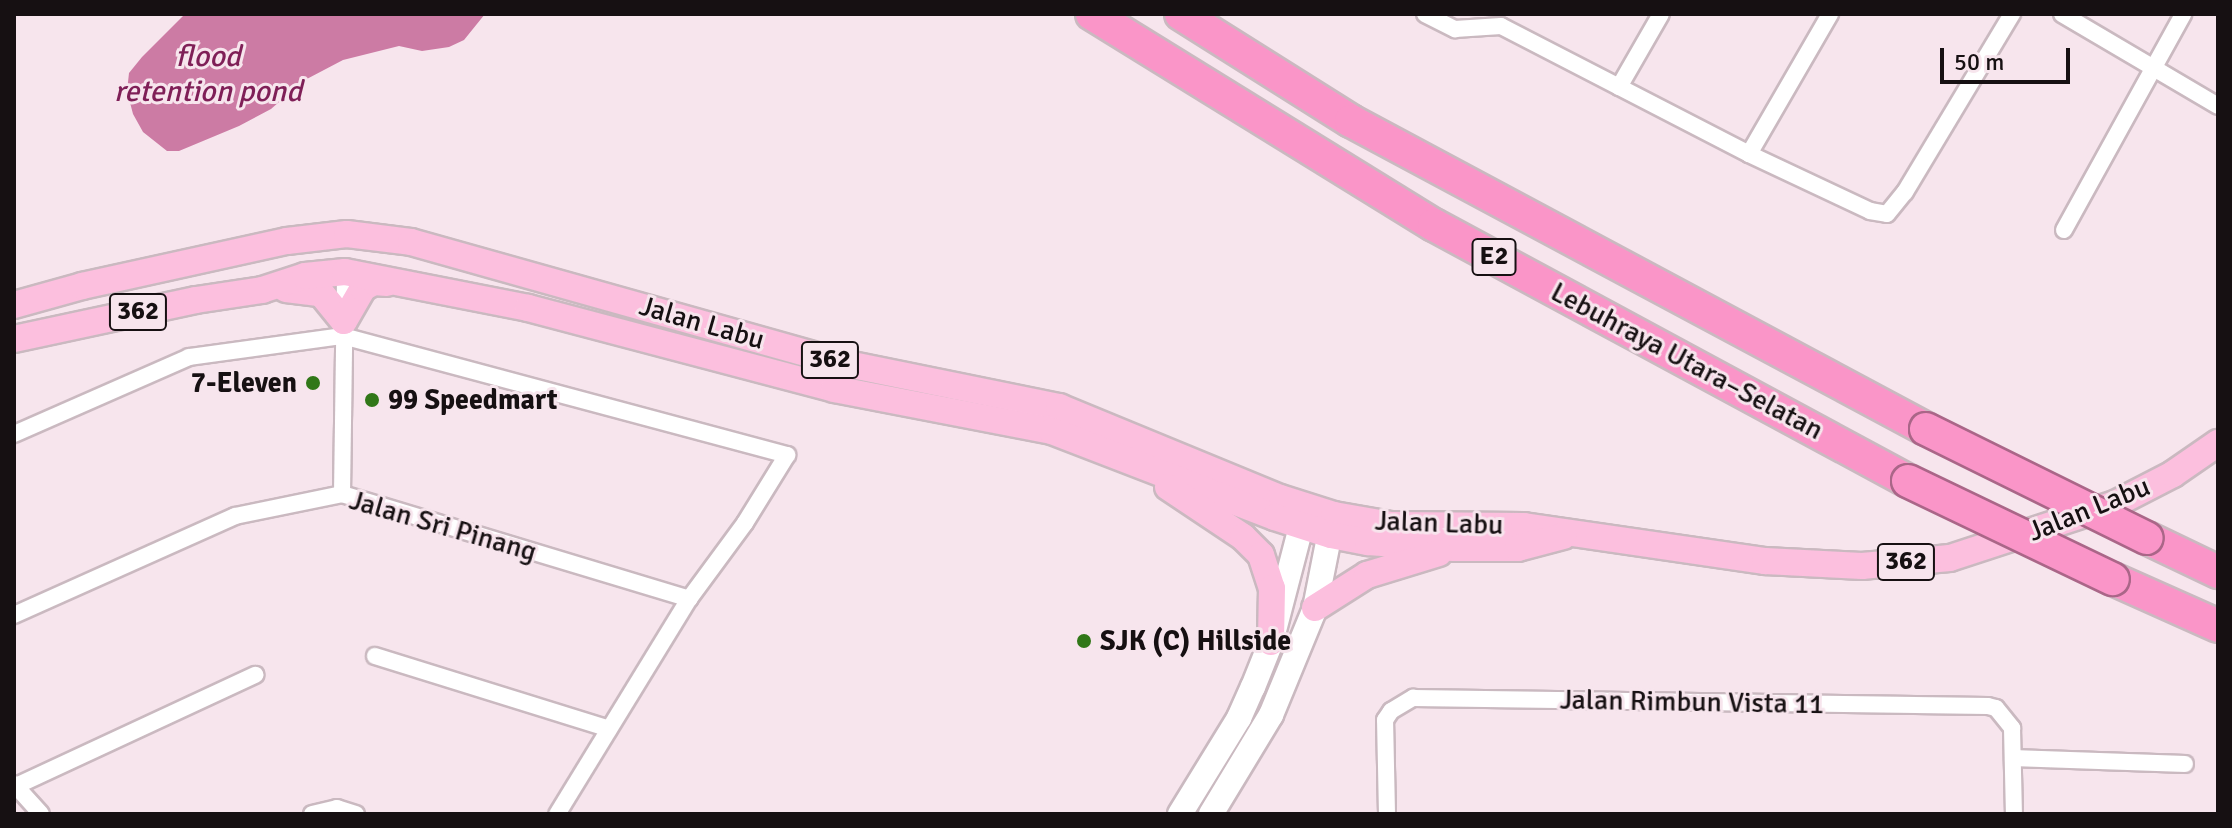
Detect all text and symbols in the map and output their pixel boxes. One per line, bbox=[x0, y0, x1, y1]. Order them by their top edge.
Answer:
scale bar bbox=[1944, 32, 2074, 82]
water label: flood retention pond bbox=[114, 39, 302, 110]
text: 50 m bbox=[1954, 47, 2004, 77]
road number: E2 bbox=[1470, 235, 1518, 279]
street label: Lebuhraya Utara–Selatan bbox=[1545, 275, 1829, 447]
street label: Jalan Labu bbox=[636, 289, 768, 357]
road number: 362 bbox=[108, 290, 168, 334]
road number: 362 bbox=[800, 338, 860, 382]
place label: 7-Eleven bbox=[191, 366, 297, 400]
marker: 7-Eleven bbox=[304, 374, 322, 392]
place label: 99 Speedmart bbox=[388, 383, 558, 417]
marker: 99 Speedmart bbox=[363, 391, 381, 409]
street label: Jalan Labu bbox=[2023, 469, 2155, 549]
street label: Jalan Sri Pinang bbox=[346, 483, 540, 569]
street label: Jalan Labu bbox=[1374, 504, 1504, 542]
road number: 362 bbox=[1876, 540, 1936, 584]
place label: SJK (C) Hillside bbox=[1100, 624, 1291, 658]
marker: SJK (C) Hillside bbox=[1075, 632, 1093, 650]
street label: Jalan Rimbun Vista 11 bbox=[1559, 683, 1825, 721]

